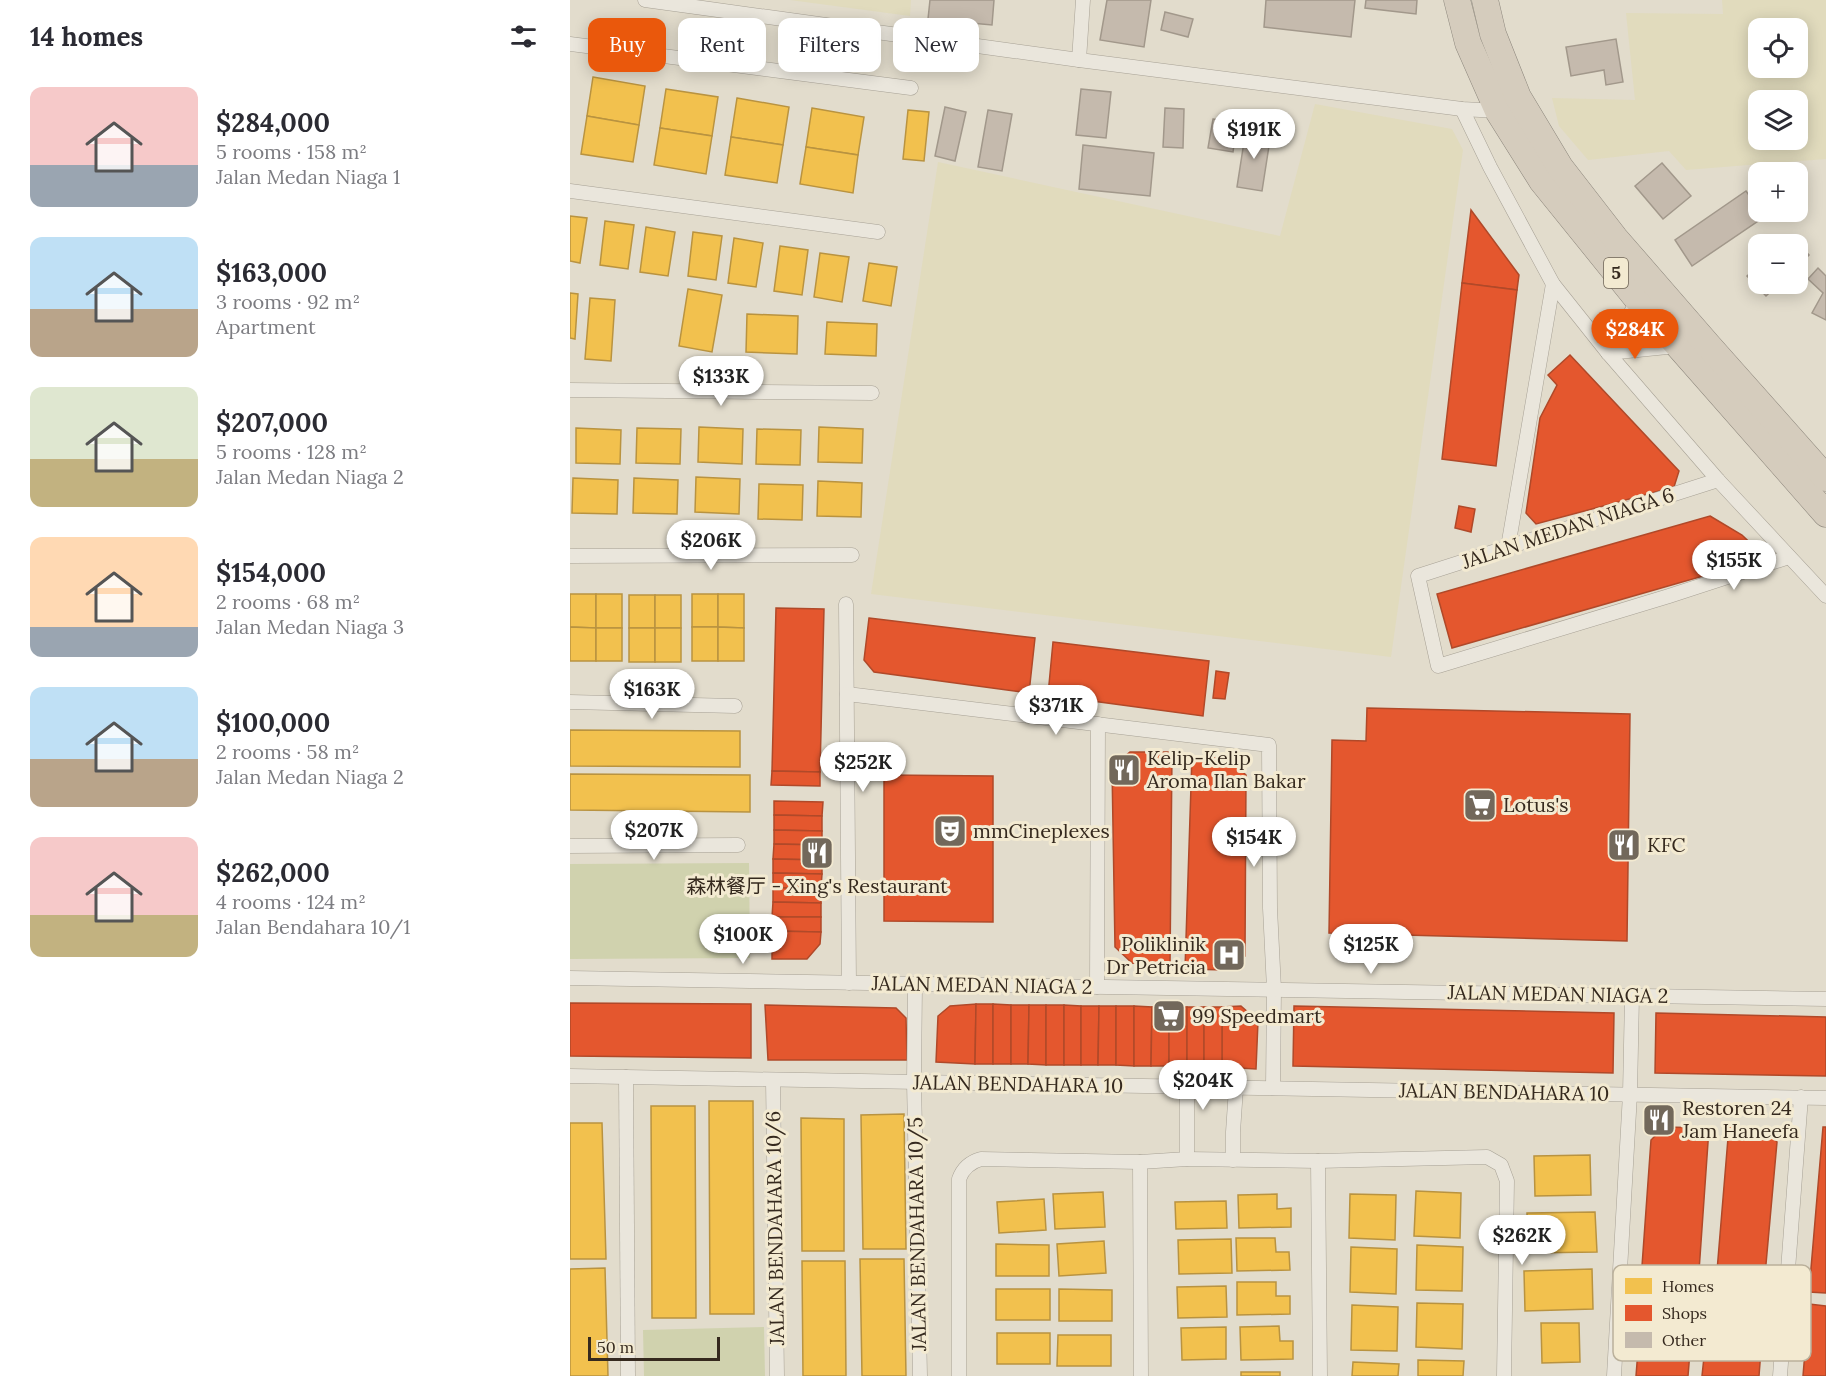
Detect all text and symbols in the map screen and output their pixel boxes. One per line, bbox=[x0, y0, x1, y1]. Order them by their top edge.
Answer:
chip: Buy bbox=[588, 18, 666, 72]
chip: Rent bbox=[678, 18, 766, 72]
chip: Filters bbox=[778, 18, 881, 72]
chip: New bbox=[893, 18, 979, 72]
map controls bbox=[1748, 18, 1808, 294]
button: locate bbox=[1748, 18, 1808, 78]
text: 14 homes bbox=[30, 20, 143, 53]
icon: filters bbox=[507, 20, 540, 53]
button: layers bbox=[1748, 90, 1808, 150]
text: $284,000 bbox=[216, 106, 330, 139]
pin: $191K bbox=[1212, 109, 1296, 160]
icon: home bbox=[78, 111, 150, 183]
text: $191K bbox=[1227, 116, 1281, 141]
text: 5 rooms · 158 m² bbox=[216, 139, 367, 164]
button: + bbox=[1748, 162, 1808, 222]
text: Jalan Medan Niaga 1 bbox=[216, 164, 400, 189]
button: − bbox=[1748, 234, 1808, 294]
text: $163,000 bbox=[216, 256, 327, 289]
road number: 5 bbox=[1604, 258, 1628, 288]
icon: home bbox=[78, 261, 150, 333]
text: 3 rooms · 92 m² bbox=[216, 289, 360, 314]
pin: $284K bbox=[1593, 309, 1677, 360]
text: Apartment bbox=[216, 314, 316, 339]
text: $284K bbox=[1605, 316, 1665, 341]
pin: $133K bbox=[679, 356, 763, 407]
text: $133K bbox=[693, 363, 749, 388]
text: $207,000 bbox=[216, 406, 328, 439]
icon: home bbox=[78, 411, 150, 483]
text: 5 rooms · 128 m² bbox=[216, 439, 367, 464]
text: Jalan Medan Niaga 2 bbox=[216, 464, 404, 489]
street label: JALAN MEDAN NIAGA 6 bbox=[1458, 481, 1677, 574]
pin: $206K bbox=[669, 520, 753, 571]
text: $206K bbox=[681, 527, 741, 552]
pin: $155K bbox=[1692, 540, 1776, 591]
text: $155K bbox=[1706, 547, 1762, 572]
text: $154,000 bbox=[216, 556, 326, 589]
icon: home bbox=[78, 561, 150, 633]
text: 2 rooms · 68 m² bbox=[216, 589, 360, 614]
text: Jalan Medan Niaga 3 bbox=[216, 614, 404, 639]
pin: $163K bbox=[610, 669, 694, 720]
text: $163K bbox=[624, 676, 680, 701]
pin: $371K bbox=[1014, 685, 1098, 736]
text: $371K bbox=[1029, 692, 1083, 717]
text: $100,000 bbox=[216, 706, 330, 739]
icon: home bbox=[78, 711, 150, 783]
text: 2 rooms · 58 m² bbox=[216, 739, 360, 764]
pin: $252K bbox=[821, 742, 905, 793]
place label: Kelip-Kelip Aroma Ilan Bakar bbox=[1146, 745, 1306, 793]
text: $252K bbox=[834, 749, 892, 774]
restaurant icon: Kelip-Kelip Aroma Ilan Bakar bbox=[1106, 752, 1142, 788]
text: Jalan Medan Niaga 2 bbox=[216, 764, 404, 789]
supermarket icon: Lotus's bbox=[1462, 787, 1498, 823]
place label: Lotus's bbox=[1503, 792, 1569, 817]
pin: $207K bbox=[612, 810, 696, 861]
theatre icon: mmCineplexes bbox=[932, 813, 968, 849]
text: $207K bbox=[625, 817, 683, 842]
pin: $154K bbox=[1212, 817, 1296, 868]
place label: mmCineplexes bbox=[973, 818, 1110, 843]
text: $154K bbox=[1226, 824, 1282, 849]
restaurant icon: KFC bbox=[1606, 827, 1642, 863]
place label: KFC bbox=[1647, 832, 1685, 857]
restaurant icon: 森林餐厅 - Xing's Restaurant bbox=[799, 835, 835, 871]
text: $262,000 bbox=[216, 856, 330, 889]
icon: home bbox=[78, 861, 150, 933]
place label: 森林餐厅 - Xing's Restaurant bbox=[686, 873, 948, 898]
text: 4 rooms · 124 m² bbox=[216, 889, 366, 914]
text: Jalan Bendahara 10/1 bbox=[216, 914, 411, 939]
pin: $100K bbox=[701, 914, 785, 965]
text: $100K bbox=[713, 921, 773, 946]
pin: $125K bbox=[1329, 924, 1413, 975]
place label: Poliklinik Dr Petricia bbox=[1106, 931, 1206, 979]
text: $125K bbox=[1343, 931, 1399, 956]
hospital icon: Poliklinik Dr Petricia bbox=[1211, 937, 1247, 973]
street label: JALAN MEDAN NIAGA 2 bbox=[870, 970, 1093, 999]
street label: JALAN MEDAN NIAGA 2 bbox=[1446, 979, 1669, 1008]
supermarket icon: 99 Speedmart bbox=[1151, 998, 1187, 1034]
place label: 99 Speedmart bbox=[1192, 1003, 1322, 1028]
pin: $204K bbox=[1161, 1060, 1245, 1111]
text: $204K bbox=[1173, 1067, 1233, 1092]
street label: JALAN BENDAHARA 10 bbox=[912, 1069, 1123, 1098]
street label: JALAN BENDAHARA 10 bbox=[1398, 1077, 1609, 1106]
place label: Restoren 24 Jam Haneefa bbox=[1681, 1095, 1799, 1143]
restaurant icon: Restoren 24 Jam Haneefa bbox=[1641, 1102, 1677, 1138]
street label: JALAN BENDAHARA 10/6 bbox=[760, 1111, 790, 1346]
street label: JALAN BENDAHARA 10/5 bbox=[902, 1117, 932, 1352]
pin: $262K bbox=[1480, 1215, 1564, 1266]
text: $262K bbox=[1493, 1222, 1551, 1247]
legend bbox=[1613, 1265, 1811, 1361]
text: Homes bbox=[1662, 1276, 1714, 1296]
text: Shops bbox=[1662, 1303, 1707, 1323]
text: Other bbox=[1662, 1330, 1706, 1350]
scale bar bbox=[588, 1334, 720, 1362]
text: 50 m bbox=[597, 1337, 634, 1357]

